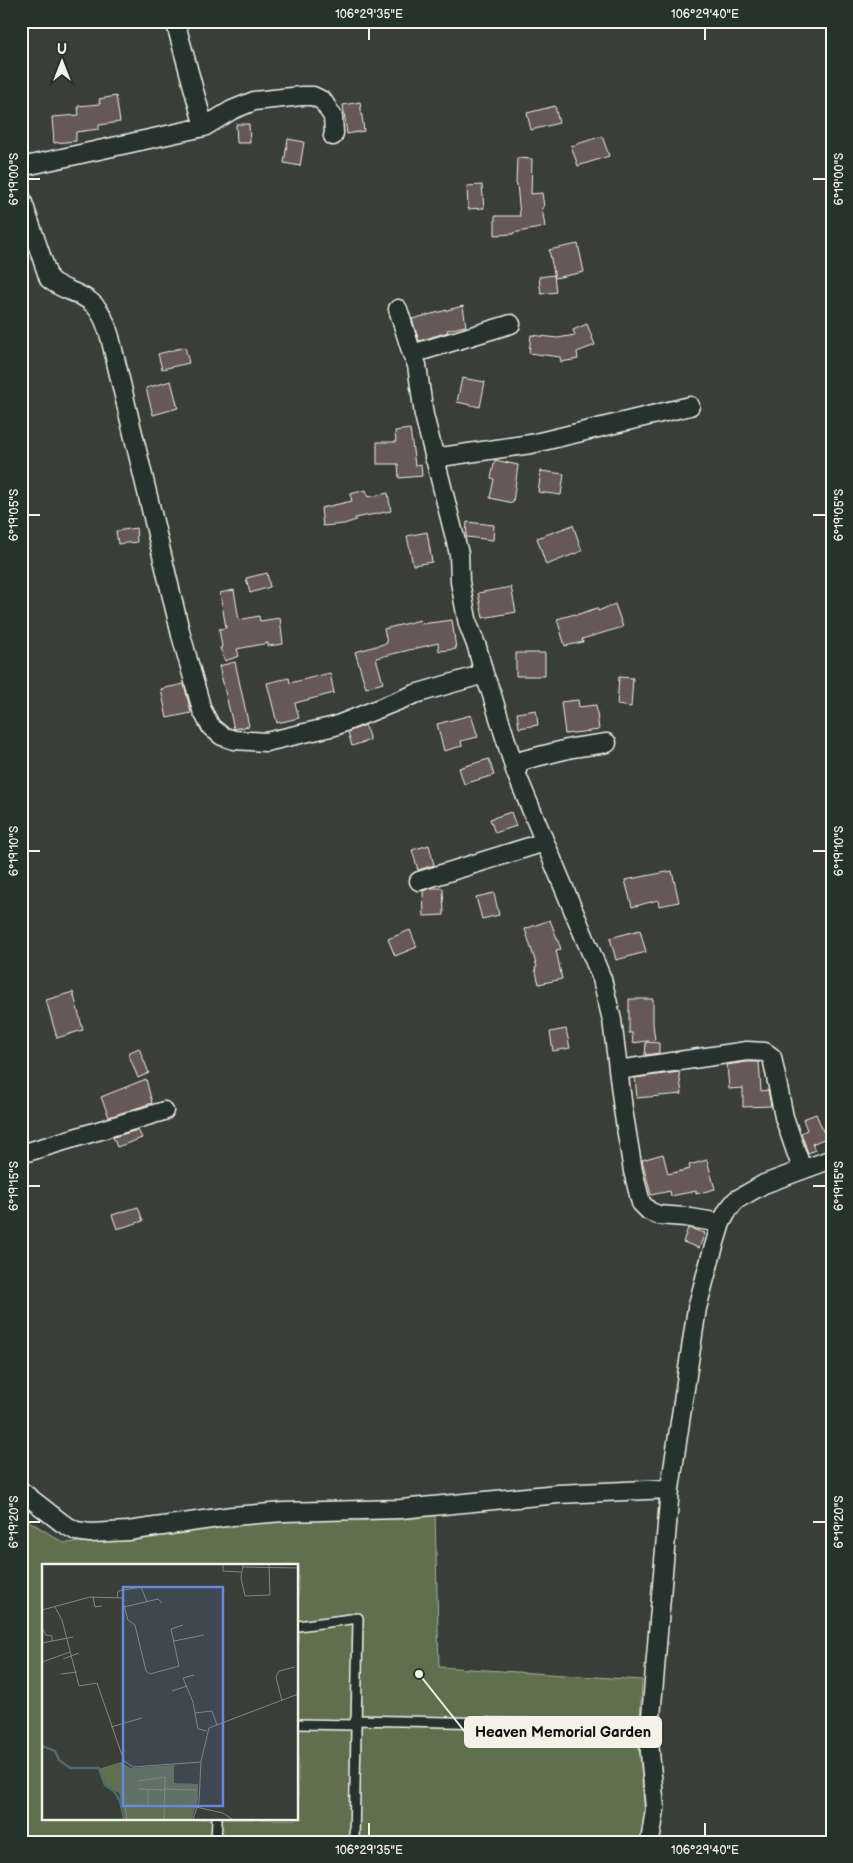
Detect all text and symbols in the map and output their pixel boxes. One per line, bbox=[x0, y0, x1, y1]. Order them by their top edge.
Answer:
text: 106°29'35"E bbox=[335, 7, 403, 22]
text: 106°29'40"E bbox=[671, 7, 739, 22]
north arrow bbox=[38, 38, 88, 88]
text: U bbox=[57, 41, 67, 58]
text: 6°19'00"S bbox=[7, 153, 22, 205]
text: 6°19'00"S bbox=[832, 153, 847, 205]
text: 6°19'05"S bbox=[7, 489, 22, 541]
text: 6°19'05"S bbox=[832, 489, 847, 541]
text: 6°19'10"S bbox=[7, 826, 22, 876]
text: 6°19'10"S bbox=[832, 826, 847, 876]
text: 6°19'15"S bbox=[7, 1161, 22, 1211]
text: 6°19'15"S bbox=[832, 1161, 847, 1211]
text: 6°19'20"S bbox=[7, 1496, 22, 1548]
text: 6°19'20"S bbox=[832, 1496, 847, 1548]
inset map bbox=[42, 1564, 299, 1820]
callout: Heaven Memorial Garden bbox=[465, 1717, 661, 1747]
text: Heaven Memorial Garden bbox=[475, 1723, 651, 1742]
text: 106°29'35"E bbox=[335, 1843, 403, 1858]
text: 106°29'40"E bbox=[671, 1843, 739, 1858]

